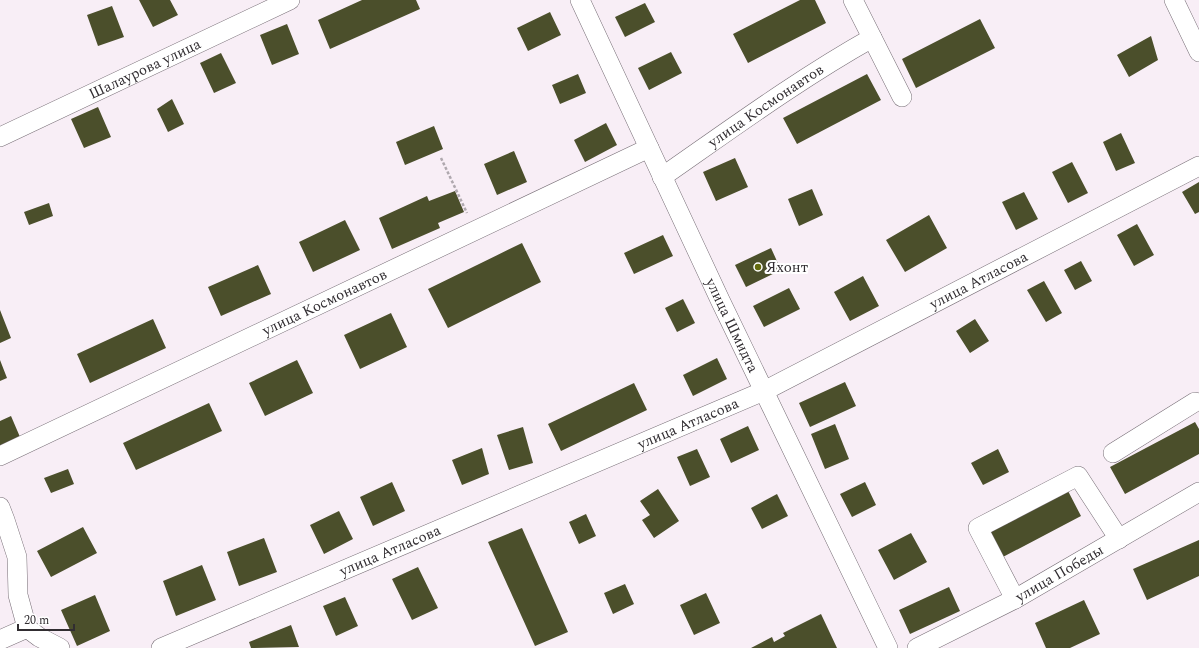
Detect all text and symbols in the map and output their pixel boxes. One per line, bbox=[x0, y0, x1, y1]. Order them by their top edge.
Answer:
street label: Шалаурова улица bbox=[85, 32, 205, 105]
street label: улица Космонавтов bbox=[702, 58, 829, 154]
street label: улица Атласова bbox=[924, 245, 1032, 316]
place label: Яхонт bbox=[766, 256, 808, 279]
street label: улица Космонавтов bbox=[257, 262, 391, 342]
marker: Яхонт bbox=[753, 262, 763, 272]
street label: улица Шмидта bbox=[699, 273, 765, 377]
street label: улица Атласова bbox=[633, 391, 743, 456]
street label: улица Атласова bbox=[335, 518, 445, 583]
street label: улица Победы bbox=[1010, 538, 1108, 608]
scale bar bbox=[18, 606, 74, 632]
text: 20 m bbox=[24, 611, 49, 630]

